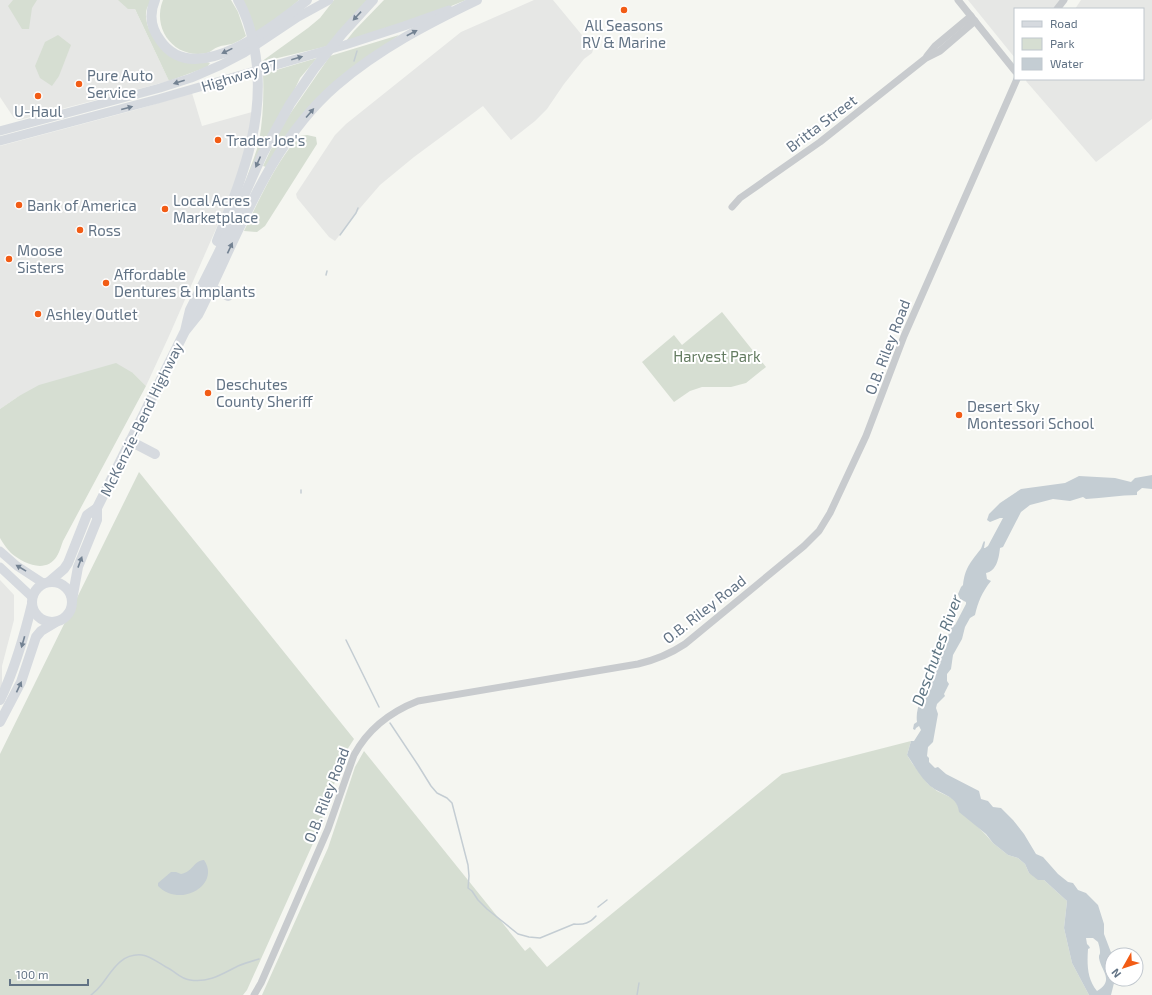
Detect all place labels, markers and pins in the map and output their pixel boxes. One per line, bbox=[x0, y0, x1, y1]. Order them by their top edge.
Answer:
marker: All Seasons RV & Marine bbox=[619, 5, 629, 15]
place label: All Seasons RV & Marine bbox=[582, 16, 666, 51]
place label: Pure Auto Service bbox=[87, 66, 153, 101]
marker: Pure Auto Service bbox=[74, 79, 84, 89]
marker: U-Haul bbox=[33, 91, 43, 101]
place label: U-Haul bbox=[14, 102, 63, 120]
place label: Trader Joe's bbox=[226, 131, 305, 149]
marker: Trader Joe's bbox=[213, 135, 223, 145]
place label: Local Acres Marketplace bbox=[173, 191, 258, 226]
place label: Bank of America bbox=[27, 196, 137, 214]
marker: Bank of America bbox=[14, 200, 24, 210]
marker: Local Acres Marketplace bbox=[160, 204, 170, 214]
place label: Ross bbox=[88, 221, 121, 239]
marker: Ross bbox=[75, 225, 85, 235]
place label: Moose Sisters bbox=[17, 241, 64, 276]
marker: Moose Sisters bbox=[4, 254, 14, 264]
place label: Affordable Dentures & Implants bbox=[114, 265, 255, 300]
marker: Affordable Dentures & Implants bbox=[101, 278, 111, 288]
place label: Ashley Outlet bbox=[46, 305, 138, 323]
marker: Ashley Outlet bbox=[33, 309, 43, 319]
place label: Deschutes County Sheriff bbox=[216, 375, 313, 410]
marker: Deschutes County Sheriff bbox=[203, 388, 213, 398]
place label: Desert Sky Montessori School bbox=[967, 397, 1095, 432]
marker: Desert Sky Montessori School bbox=[954, 410, 964, 420]

